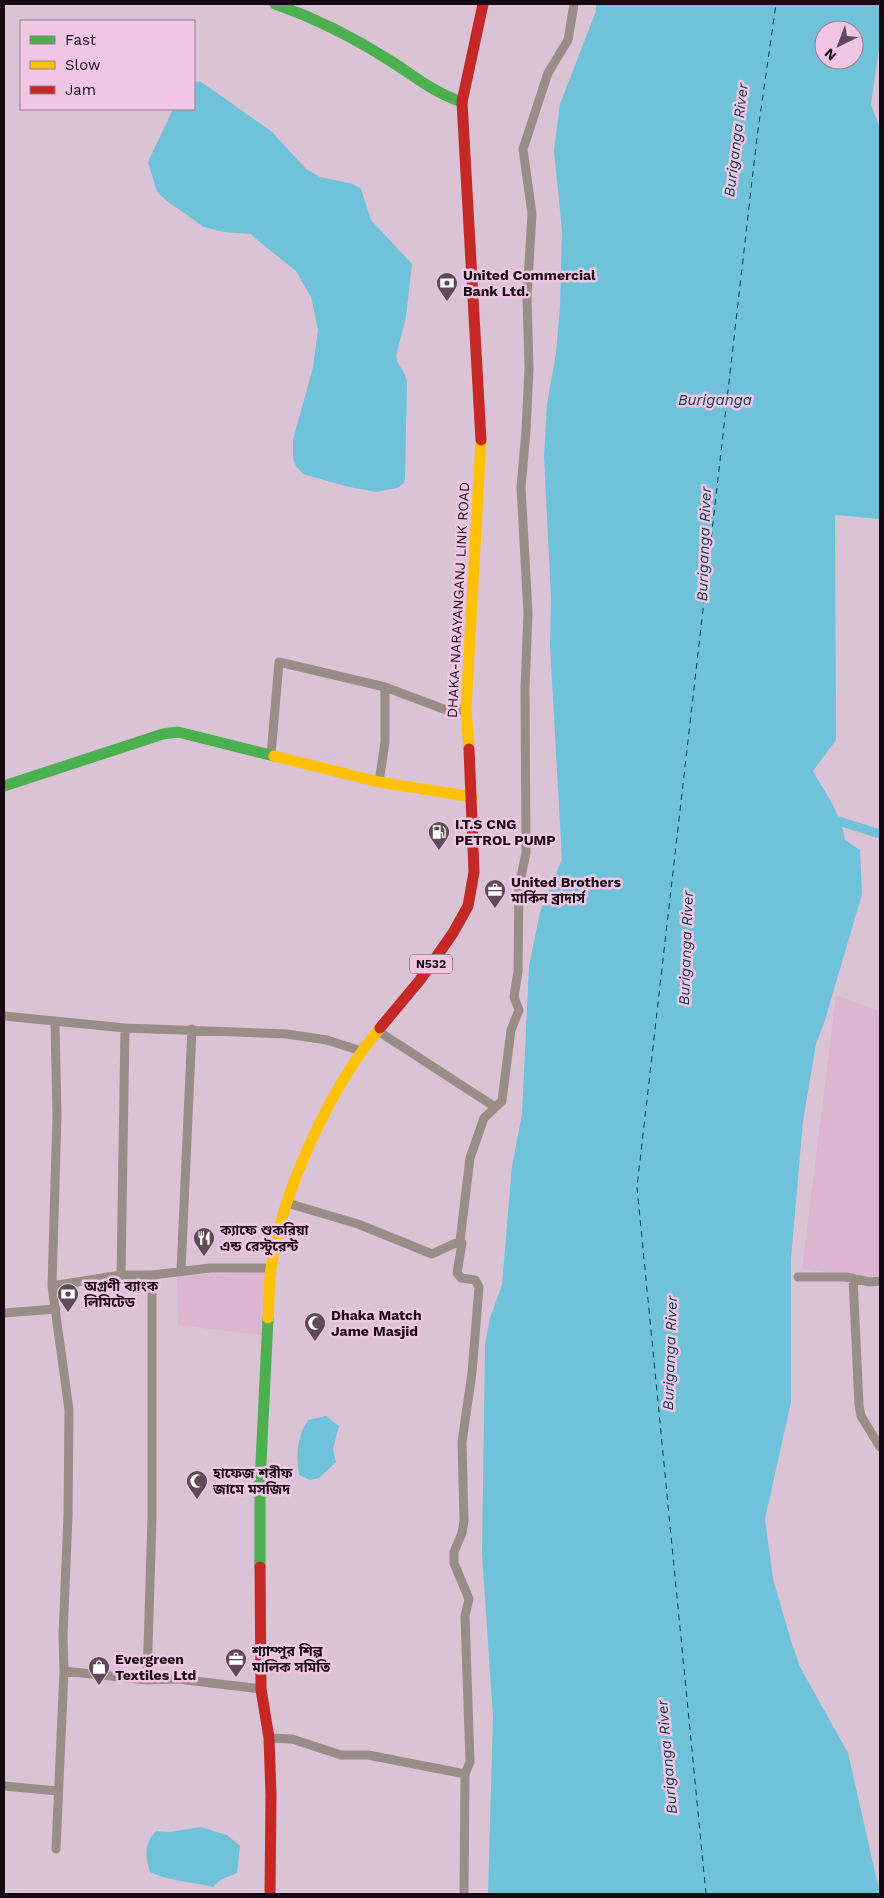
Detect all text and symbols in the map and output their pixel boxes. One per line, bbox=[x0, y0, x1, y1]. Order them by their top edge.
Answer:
legend bbox=[20, 20, 195, 110]
north arrow bbox=[814, 20, 864, 70]
text: Fast bbox=[65, 31, 97, 49]
text: N bbox=[821, 45, 840, 64]
text: Slow bbox=[65, 56, 101, 74]
text: Jam bbox=[65, 81, 96, 99]
water label: Buriganga River bbox=[720, 81, 752, 198]
place label: United Commercial Bank Ltd. bbox=[463, 267, 596, 299]
bank icon: United Commercial Bank Ltd. bbox=[435, 271, 459, 302]
water label: Buriganga bbox=[678, 391, 752, 409]
street label: DHAKA-NARAYANGANJ LINK ROAD bbox=[444, 482, 472, 718]
water label: Buriganga River bbox=[693, 485, 715, 602]
place label: I.T.S CNG PETROL PUMP bbox=[455, 816, 556, 848]
fuel station icon: I.T.S CNG PETROL PUMP bbox=[427, 820, 451, 851]
place label: United Brothers মার্কিন ব্রাদার্স bbox=[510, 874, 621, 906]
office icon: United Brothers মার্কিন ব্রাদার্স bbox=[483, 878, 507, 909]
water label: Buriganga River bbox=[675, 889, 697, 1006]
road number: N532 bbox=[410, 954, 452, 974]
place label: ক্যাফে শুকরিয়া এন্ড রেস্টুরেন্ট bbox=[219, 1222, 310, 1256]
restaurant icon: ক্যাফে শুকরিয়া এন্ড রেস্টুরেন্ট bbox=[192, 1226, 216, 1257]
place label: অগ্রণী ব্যাংক লিমিটেড bbox=[83, 1278, 159, 1310]
bank icon: অগ্রণী ব্যাংক লিমিটেড bbox=[56, 1282, 80, 1313]
water label: Buriganga River bbox=[659, 1294, 681, 1411]
place label: Dhaka Match Jame Masjid bbox=[331, 1307, 422, 1339]
mosque icon: Dhaka Match Jame Masjid bbox=[303, 1311, 327, 1342]
place label: হাফেজ শরীফ জামে মসজিদ bbox=[212, 1465, 293, 1497]
mosque icon: হাফেজ শরীফ জামে মসজিদ bbox=[185, 1469, 209, 1500]
place label: শ্যাম্পুর শিল্প মালিক সমিতি bbox=[251, 1643, 330, 1675]
office icon: শ্যাম্পুর শিল্প মালিক সমিতি bbox=[224, 1647, 248, 1678]
place label: Evergreen Textiles Ltd bbox=[115, 1651, 196, 1683]
shop icon: Evergreen Textiles Ltd bbox=[87, 1655, 111, 1686]
water label: Buriganga River bbox=[653, 1698, 681, 1815]

